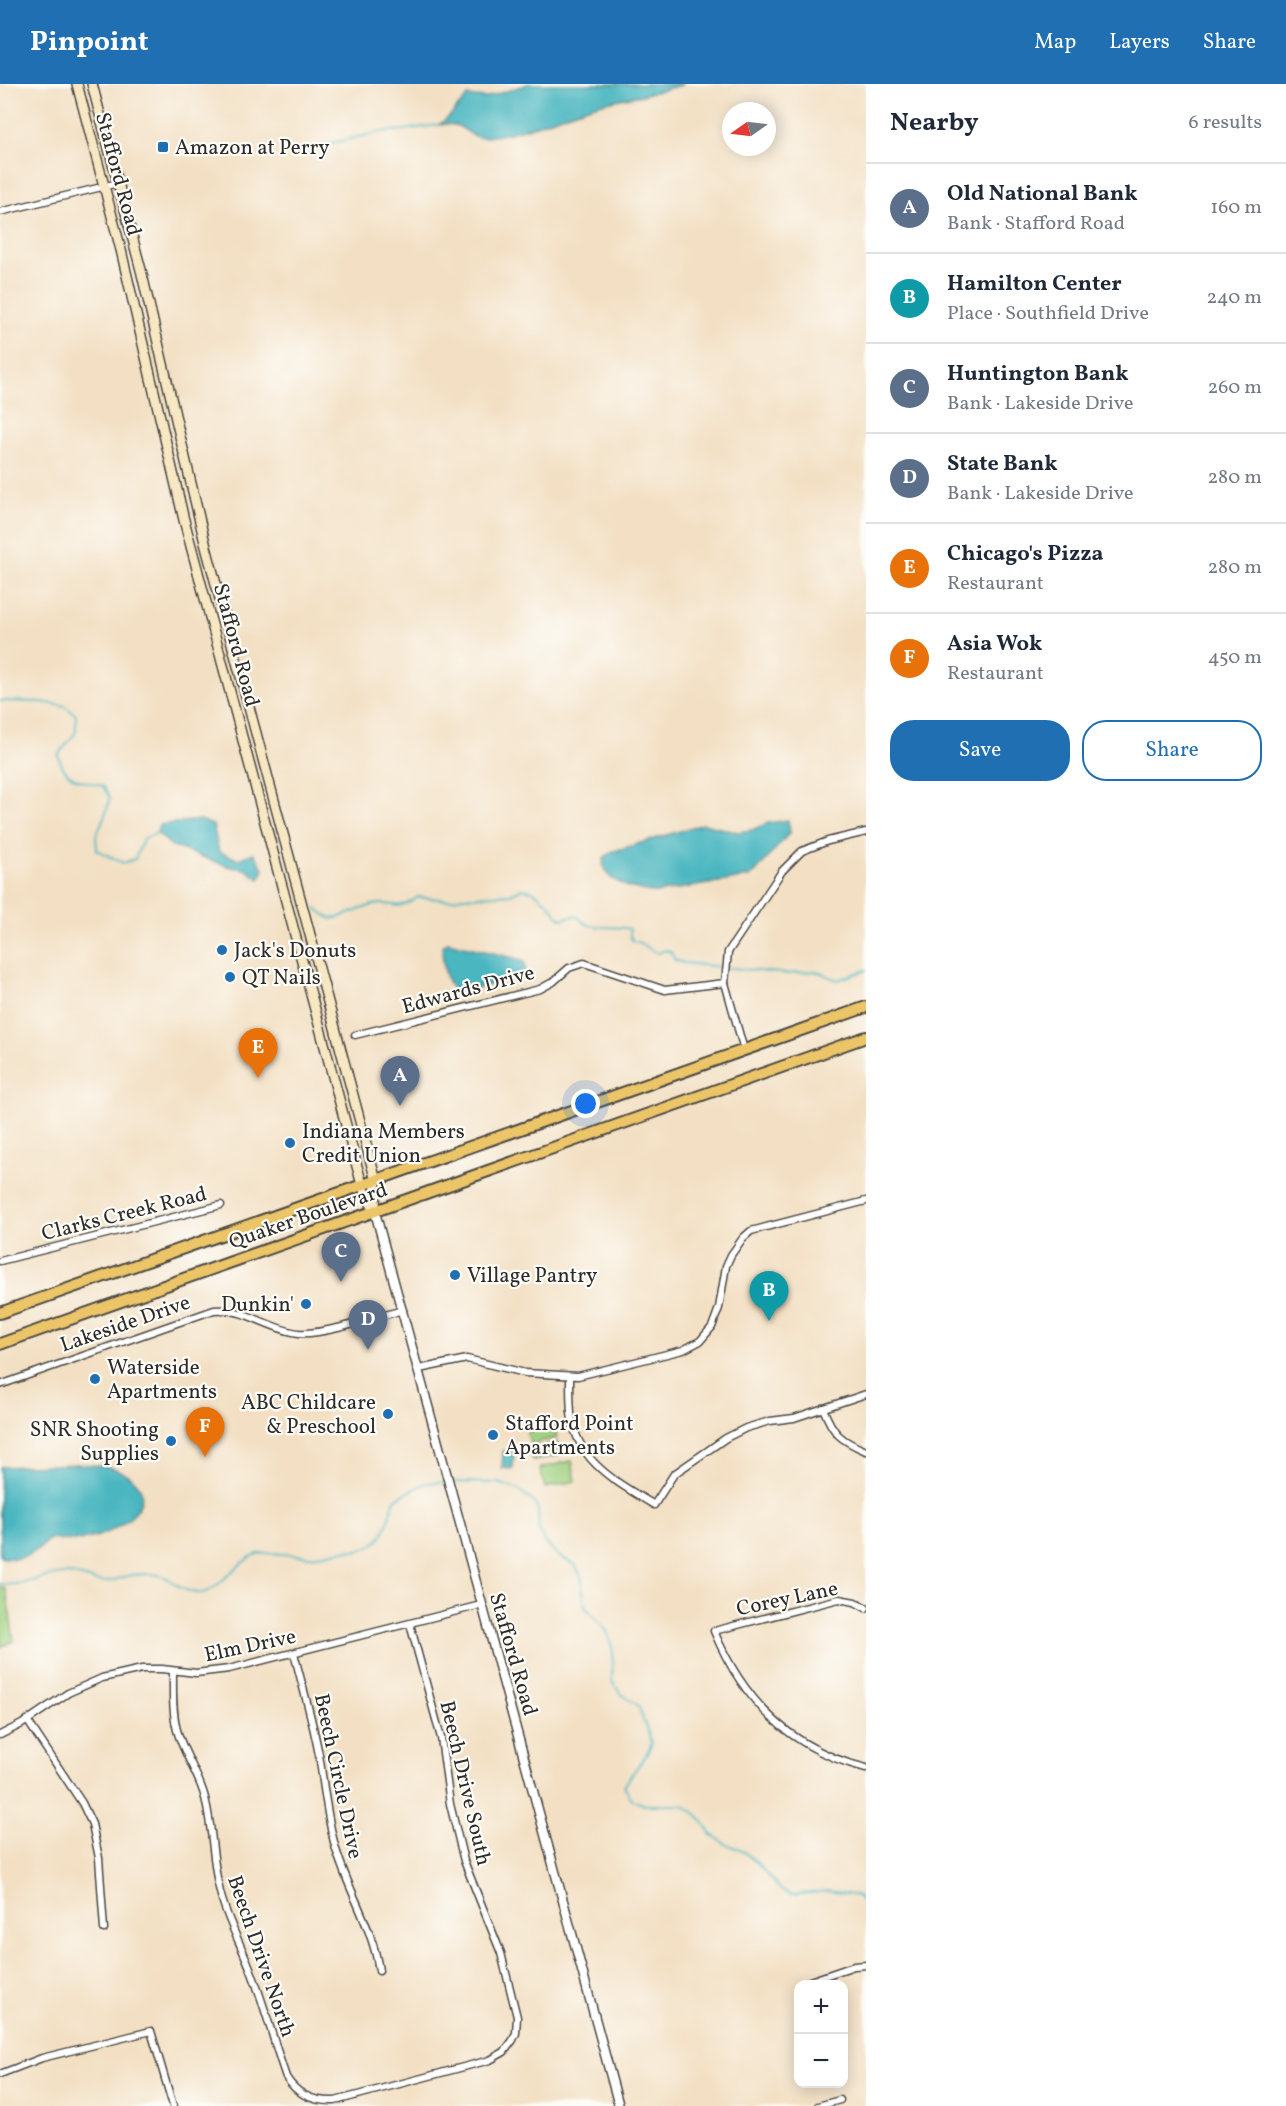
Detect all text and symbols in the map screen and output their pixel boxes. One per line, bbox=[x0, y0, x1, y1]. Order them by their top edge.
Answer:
text: Pinpoint bbox=[30, 23, 148, 62]
text: Map bbox=[1034, 28, 1076, 57]
text: Layers bbox=[1109, 28, 1170, 57]
text: Share bbox=[1203, 28, 1256, 57]
north arrow bbox=[722, 102, 776, 156]
text: Nearby bbox=[890, 105, 979, 141]
street label: Stafford Road bbox=[87, 109, 148, 239]
text: 6 results bbox=[1189, 109, 1262, 137]
place label: Amazon at Perry bbox=[175, 134, 330, 163]
marker: Amazon at Perry bbox=[156, 140, 170, 154]
text: Old National Bank bbox=[947, 179, 1138, 210]
text: A bbox=[902, 194, 917, 222]
text: 160 m bbox=[1210, 194, 1262, 222]
text: Bank · Stafford Road bbox=[947, 210, 1125, 238]
text: Hamilton Center bbox=[947, 269, 1122, 300]
text: B bbox=[903, 284, 916, 312]
text: 240 m bbox=[1207, 284, 1262, 312]
text: Place · Southfield Drive bbox=[947, 300, 1149, 328]
text: Huntington Bank bbox=[947, 359, 1129, 390]
text: C bbox=[903, 374, 916, 402]
text: 260 m bbox=[1207, 374, 1262, 402]
text: Bank · Lakeside Drive bbox=[947, 390, 1134, 418]
text: State Bank bbox=[947, 449, 1058, 480]
text: D bbox=[902, 464, 917, 492]
text: 280 m bbox=[1207, 464, 1262, 492]
text: Bank · Lakeside Drive bbox=[947, 480, 1134, 508]
text: Chicago's Pizza bbox=[947, 539, 1103, 570]
text: E bbox=[903, 554, 916, 582]
text: 280 m bbox=[1207, 554, 1262, 582]
text: Restaurant bbox=[947, 570, 1044, 598]
street label: Stafford Road bbox=[205, 580, 266, 710]
text: Asia Wok bbox=[947, 629, 1042, 660]
text: F bbox=[904, 644, 915, 672]
text: 450 m bbox=[1208, 644, 1262, 672]
text: Restaurant bbox=[947, 660, 1044, 688]
button: Save bbox=[890, 720, 1070, 781]
button: Share bbox=[1082, 720, 1262, 781]
place label: Jack's Donuts bbox=[234, 937, 356, 966]
marker: Jack's Donuts bbox=[215, 943, 229, 957]
street label: Edwards Drive bbox=[399, 959, 538, 1022]
place label: QT Nails bbox=[242, 964, 321, 993]
marker: QT Nails bbox=[223, 970, 237, 984]
pin: E bbox=[238, 1028, 278, 1078]
pin: A bbox=[380, 1056, 420, 1106]
your location bbox=[571, 1089, 600, 1118]
place label: Indiana Members Credit Union bbox=[302, 1118, 465, 1171]
marker: Indiana Members Credit Union bbox=[283, 1136, 297, 1150]
street label: Quaker Boulevard bbox=[225, 1176, 392, 1257]
street label: Clarks Creek Road bbox=[39, 1180, 210, 1249]
pin: C bbox=[322, 1232, 360, 1282]
place label: Village Pantry bbox=[467, 1262, 598, 1291]
marker: Village Pantry bbox=[448, 1268, 462, 1282]
pin: B bbox=[750, 1272, 788, 1321]
street label: Lakeside Drive bbox=[57, 1289, 194, 1360]
place label: Dunkin' bbox=[221, 1291, 294, 1320]
marker: Dunkin' bbox=[299, 1297, 313, 1311]
pin: D bbox=[348, 1300, 388, 1350]
place label: Waterside Apartments bbox=[107, 1354, 217, 1407]
marker: Waterside Apartments bbox=[88, 1372, 102, 1386]
place label: ABC Childcare & Preschool bbox=[241, 1389, 376, 1442]
marker: ABC Childcare & Preschool bbox=[381, 1407, 395, 1421]
pin: F bbox=[186, 1408, 224, 1457]
place label: Stafford Point Apartments bbox=[505, 1410, 634, 1463]
place label: SNR Shooting Supplies bbox=[30, 1416, 159, 1469]
marker: Stafford Point Apartments bbox=[486, 1428, 500, 1442]
marker: SNR Shooting Supplies bbox=[164, 1434, 178, 1448]
street label: Corey Lane bbox=[734, 1575, 841, 1624]
street label: Stafford Road bbox=[481, 1589, 544, 1719]
street label: Elm Drive bbox=[202, 1623, 299, 1670]
street label: Beech Circle Drive bbox=[306, 1691, 369, 1862]
street label: Beech Drive South bbox=[431, 1698, 498, 1869]
street label: Beech Drive North bbox=[219, 1872, 302, 2041]
map controls bbox=[794, 1980, 848, 2088]
button: + bbox=[794, 1980, 848, 2034]
button: − bbox=[794, 2034, 848, 2088]

